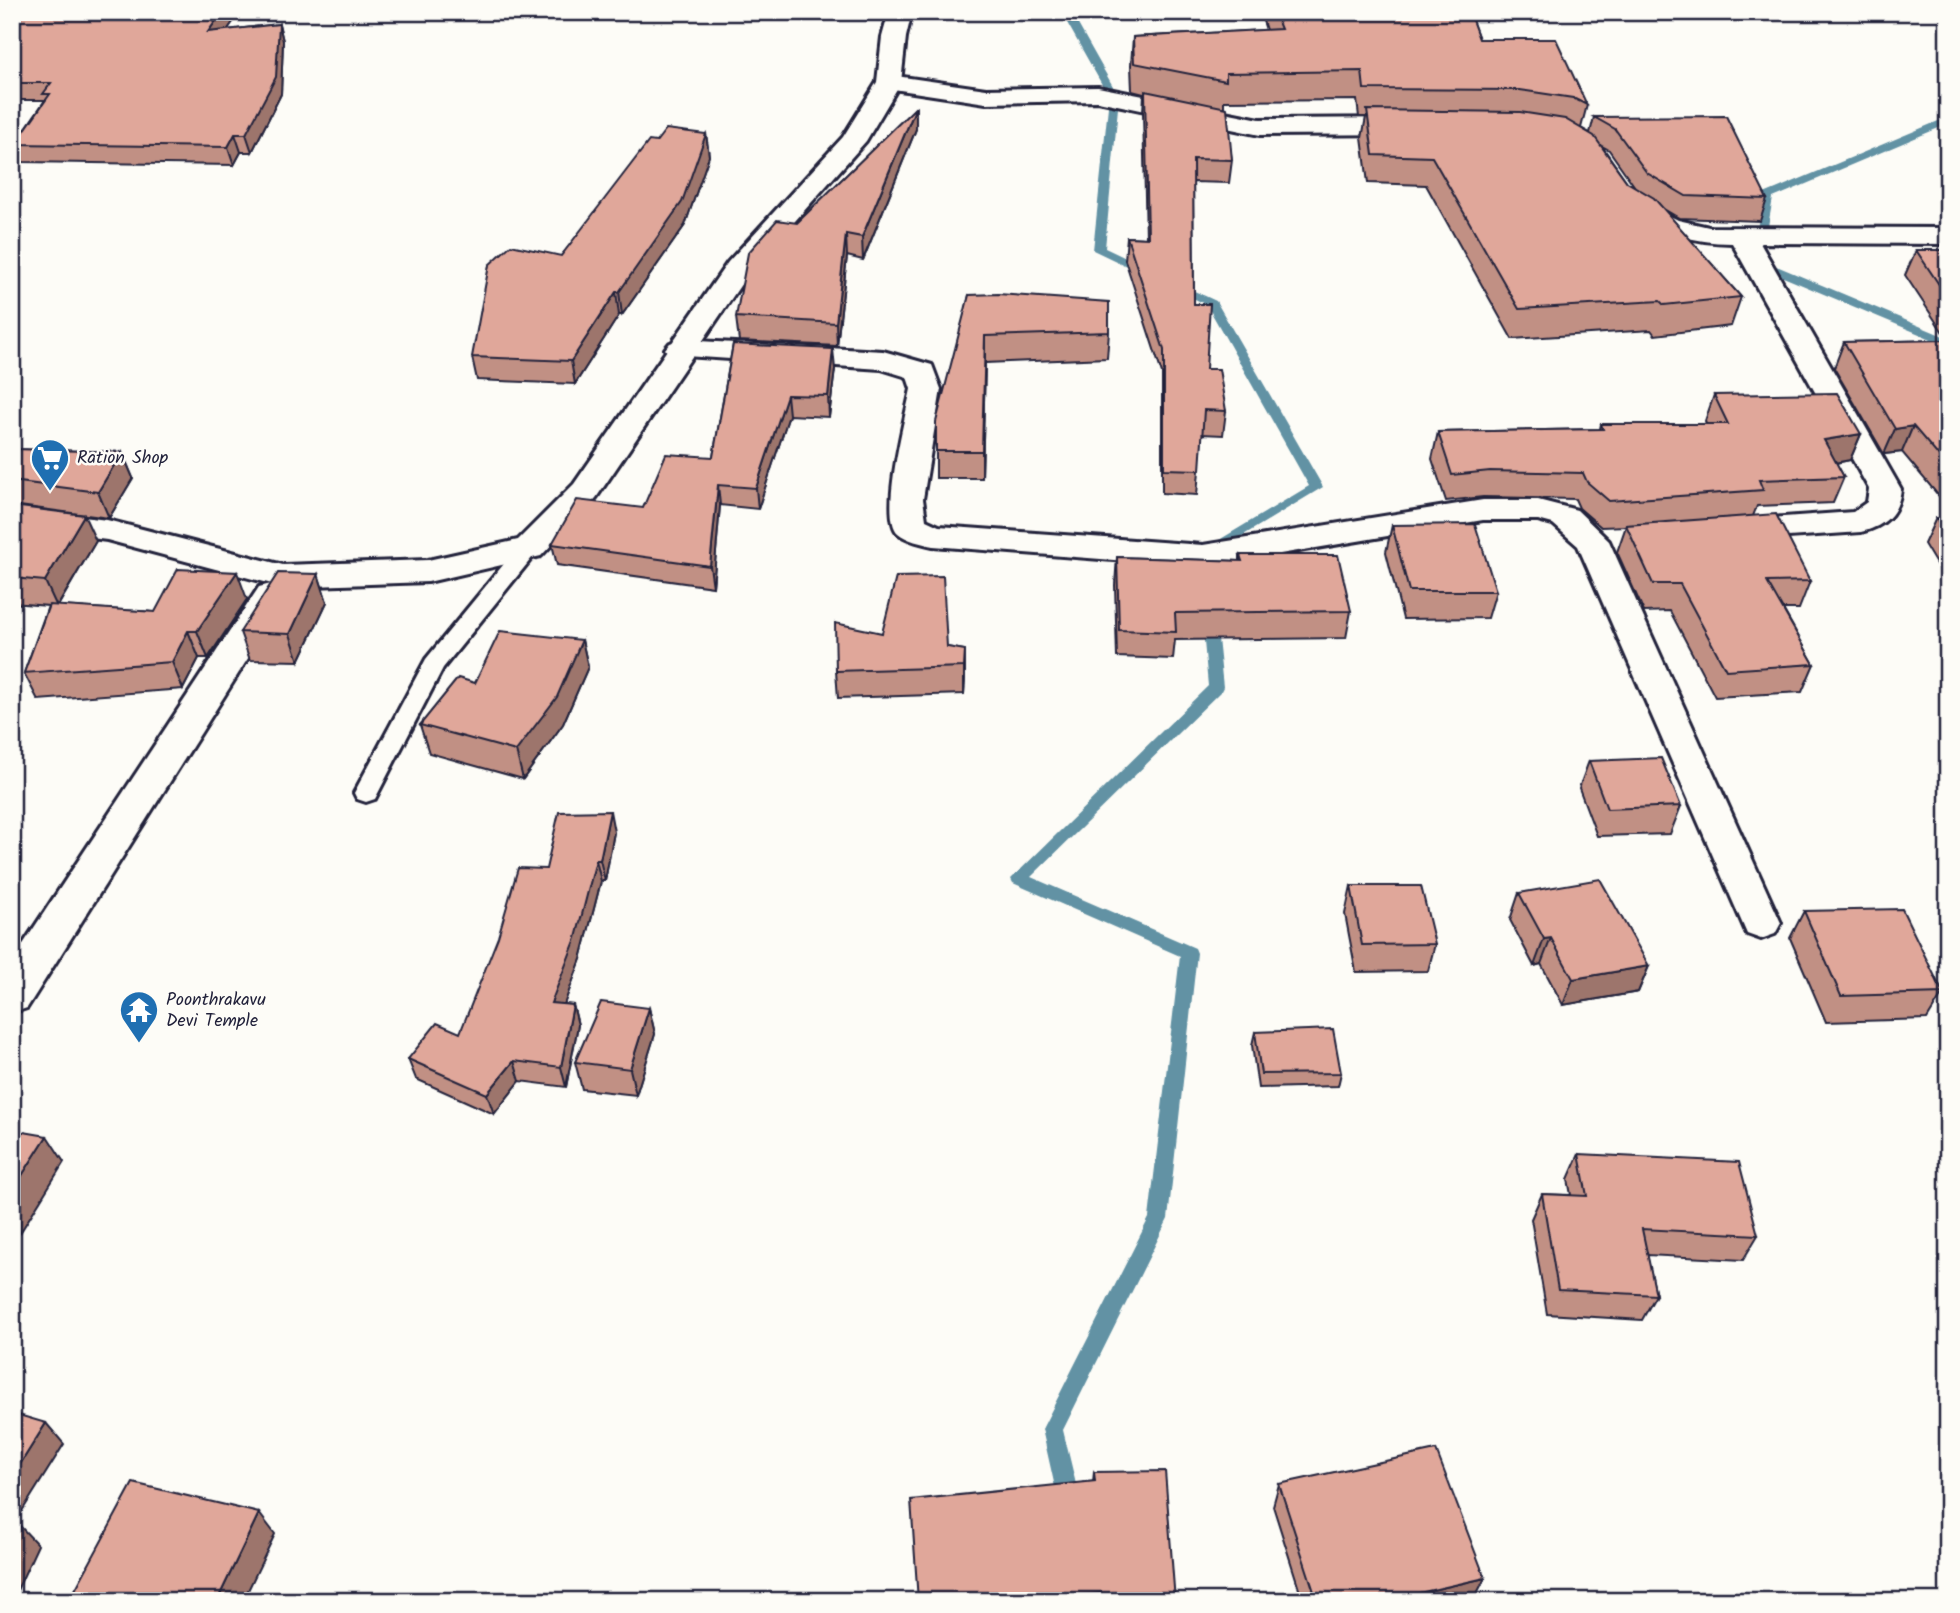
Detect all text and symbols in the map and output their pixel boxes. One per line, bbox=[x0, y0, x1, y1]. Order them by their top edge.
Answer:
supermarket icon: Ration Shop bbox=[29, 437, 71, 492]
place label: Ration Shop bbox=[77, 444, 169, 473]
place label: Poonthrakavu Devi Temple bbox=[166, 986, 266, 1036]
temple icon: Poonthrakavu Devi Temple bbox=[118, 989, 160, 1044]

